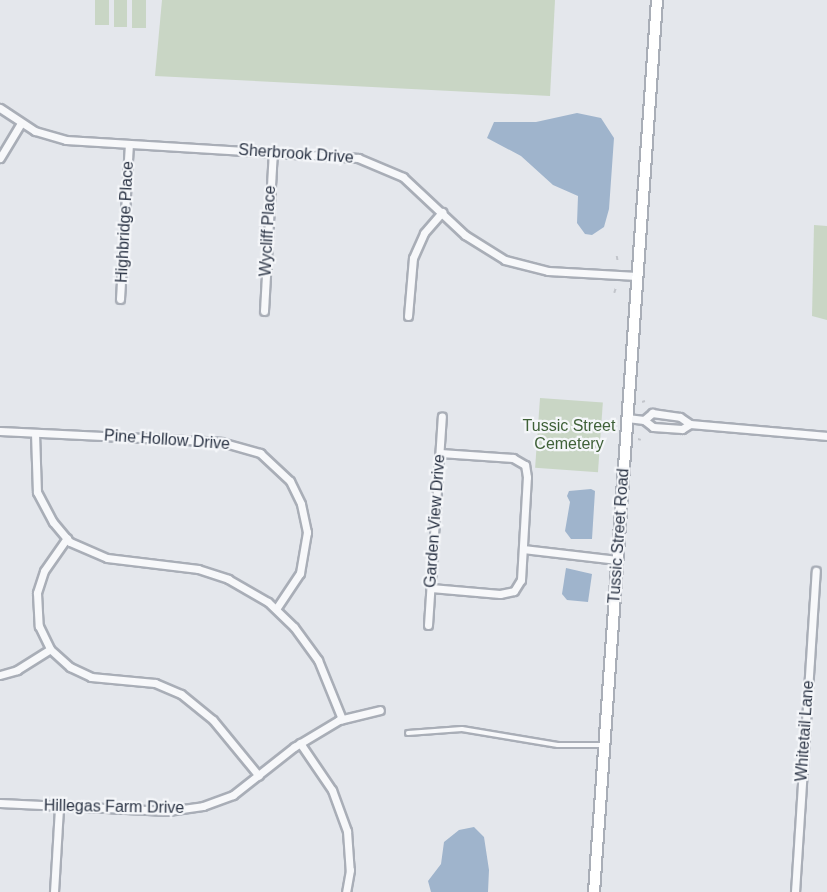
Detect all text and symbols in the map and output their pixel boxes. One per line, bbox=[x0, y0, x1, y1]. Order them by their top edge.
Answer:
street label: Sherbrook Drive bbox=[238, 140, 354, 168]
street label: Highbridge Place bbox=[112, 161, 138, 283]
street label: Wycliff Place bbox=[256, 185, 280, 277]
park label: Tussic Street Cemetery bbox=[523, 416, 615, 454]
street label: Pine Hollow Drive bbox=[103, 426, 231, 454]
street label: Garden View Drive bbox=[421, 454, 449, 588]
street label: Tussic Street Road bbox=[605, 468, 633, 604]
street label: Whitetail Lane bbox=[792, 680, 818, 782]
street label: Hillegas Farm Drive bbox=[44, 796, 184, 818]

